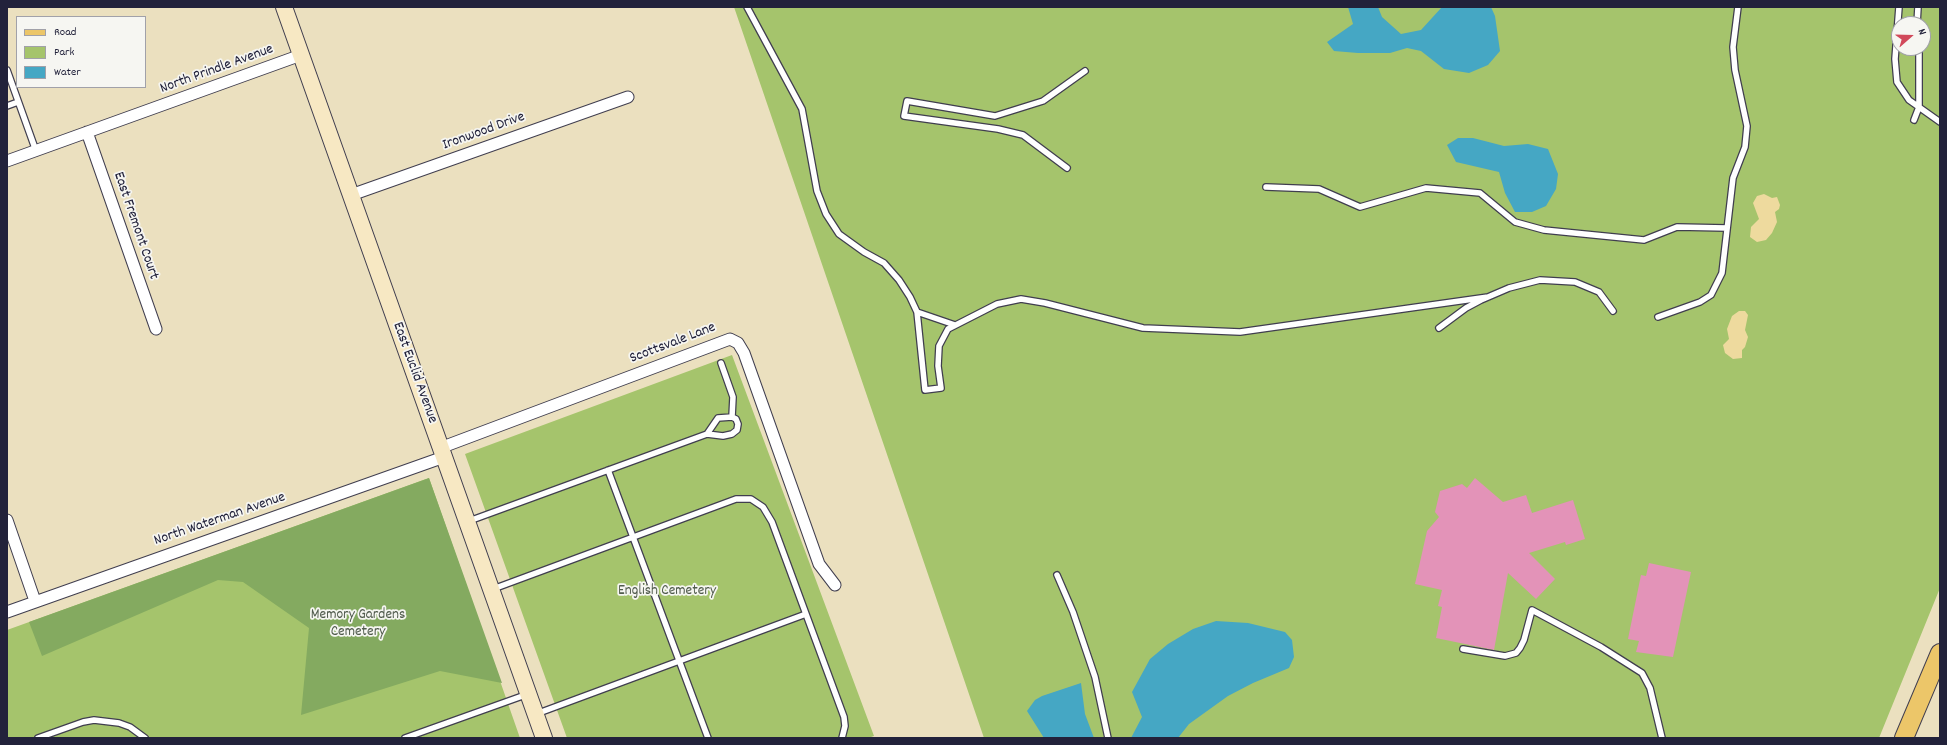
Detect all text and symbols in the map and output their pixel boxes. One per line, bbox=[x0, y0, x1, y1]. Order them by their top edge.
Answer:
legend bbox=[16, 16, 146, 88]
north arrow bbox=[1891, 16, 1931, 56]
text: Road bbox=[54, 24, 76, 41]
text: N bbox=[1913, 27, 1930, 38]
street label: North Prindle Avenue bbox=[158, 41, 276, 99]
text: Park bbox=[54, 44, 74, 61]
text: Water bbox=[54, 64, 81, 81]
street label: Ironwood Drive bbox=[440, 109, 528, 155]
street label: East Fremont Court bbox=[108, 170, 162, 282]
street label: Scottsvale Lane bbox=[628, 319, 718, 369]
street label: East Euclid Avenue bbox=[387, 320, 441, 426]
street label: North Waterman Avenue bbox=[152, 489, 288, 551]
park label: English Cemetery bbox=[618, 583, 716, 601]
park label: Memory Gardens Cemetery bbox=[311, 607, 405, 642]

